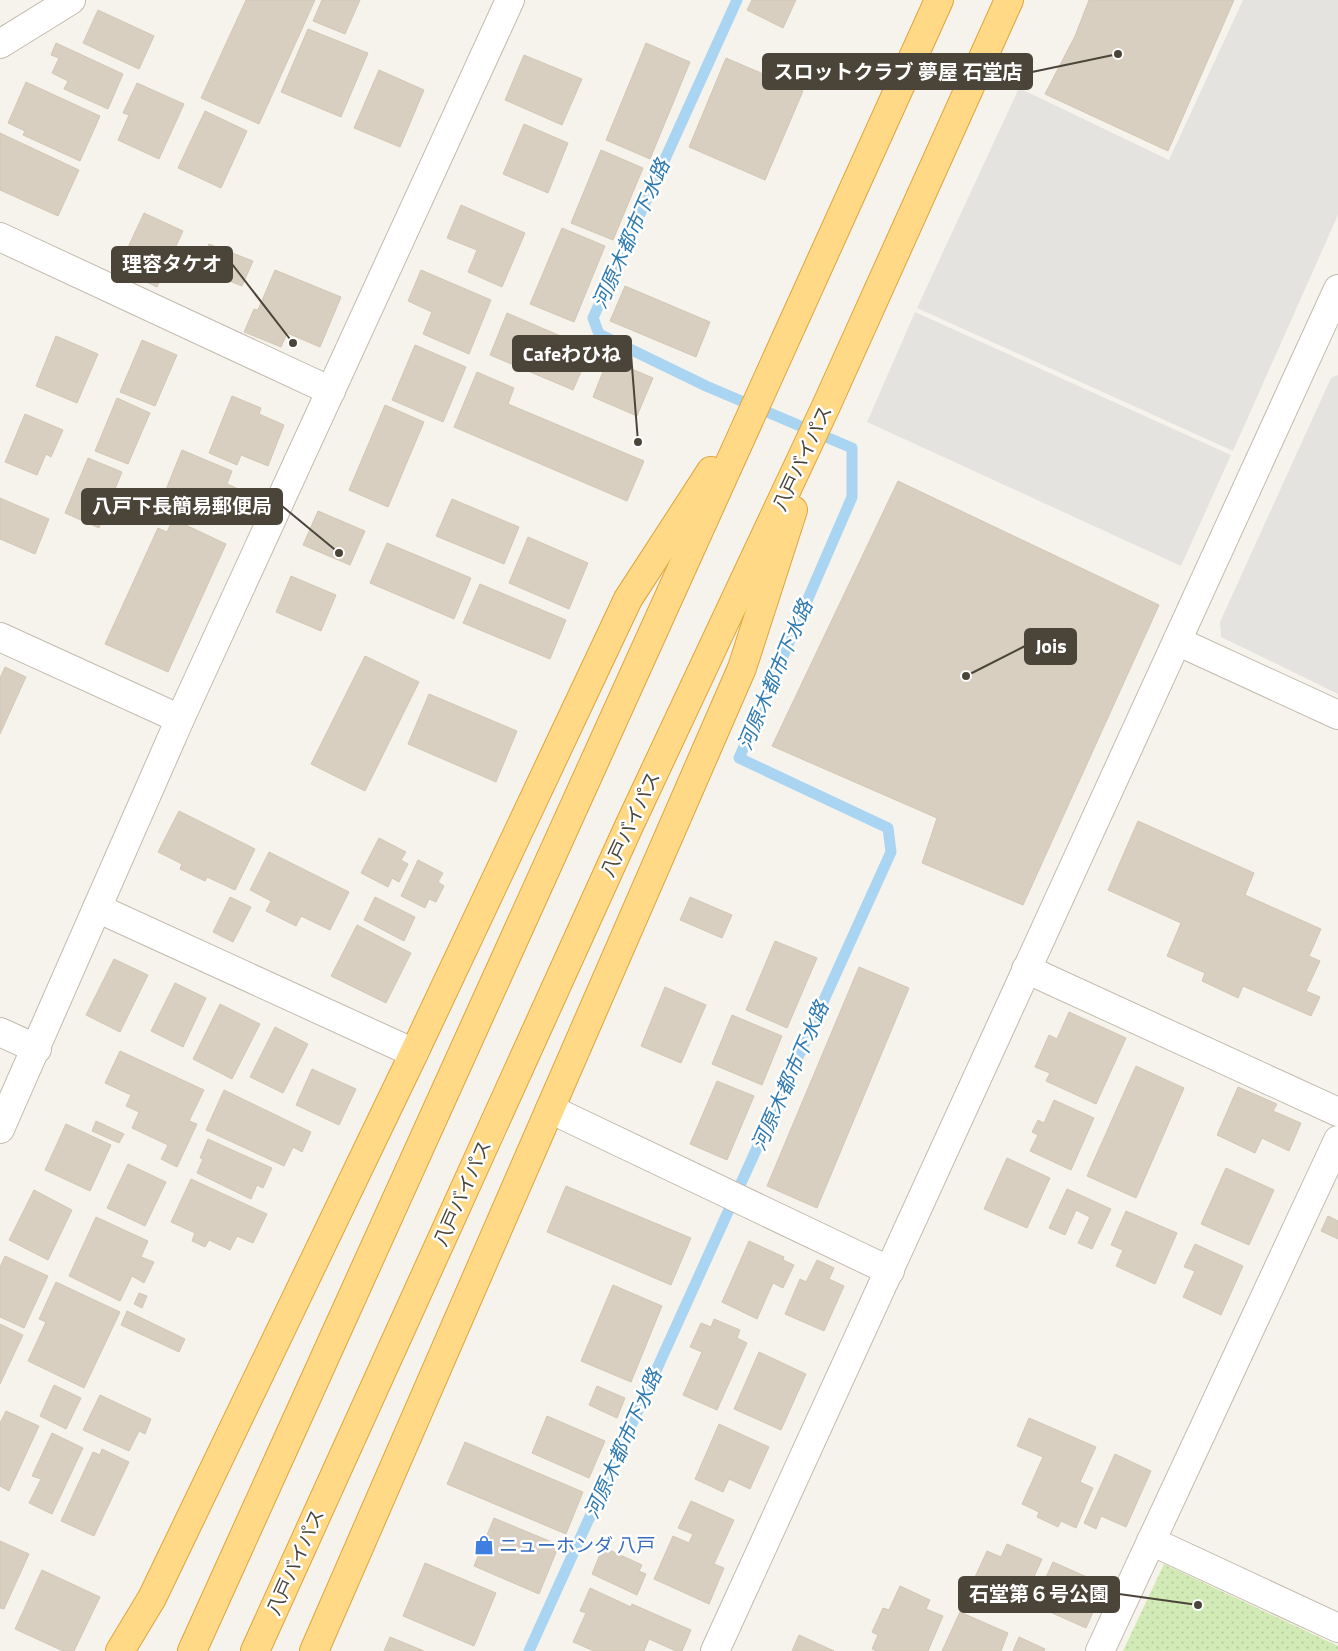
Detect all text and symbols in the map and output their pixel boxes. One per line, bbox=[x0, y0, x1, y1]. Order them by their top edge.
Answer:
callout: スロットクラブ 夢屋 石堂店 bbox=[763, 54, 1032, 89]
text: スロットクラブ 夢屋 石堂店 bbox=[774, 56, 1022, 87]
water label: 河原木都市下水路 bbox=[584, 153, 678, 313]
callout: 理容タケオ bbox=[112, 247, 232, 282]
text: 理容タケオ bbox=[122, 248, 222, 279]
callout: Cafeわひね bbox=[513, 336, 631, 371]
text: Cafeわひね bbox=[523, 338, 621, 369]
street label: 八戸バイパス bbox=[764, 400, 839, 515]
callout: 八戸下長簡易郵便局 bbox=[82, 489, 282, 524]
text: 八戸下長簡易郵便局 bbox=[92, 490, 272, 521]
water label: 河原木都市下水路 bbox=[729, 593, 821, 755]
callout: Jois bbox=[1025, 629, 1076, 664]
text: Jois bbox=[1035, 630, 1067, 661]
street label: 八戸バイパス bbox=[592, 766, 667, 881]
water label: 河原木都市下水路 bbox=[743, 995, 837, 1155]
street label: 八戸バイパス bbox=[425, 1135, 498, 1251]
water label: 河原木都市下水路 bbox=[576, 1363, 670, 1523]
street label: 八戸バイパス bbox=[258, 1504, 331, 1620]
place label: ニューホンダ 八戸 bbox=[499, 1530, 655, 1559]
shop icon: ニューホンダ 八戸 bbox=[473, 1534, 495, 1556]
callout: 石堂第６号公園 bbox=[959, 1577, 1119, 1612]
text: 石堂第６号公園 bbox=[969, 1578, 1109, 1609]

